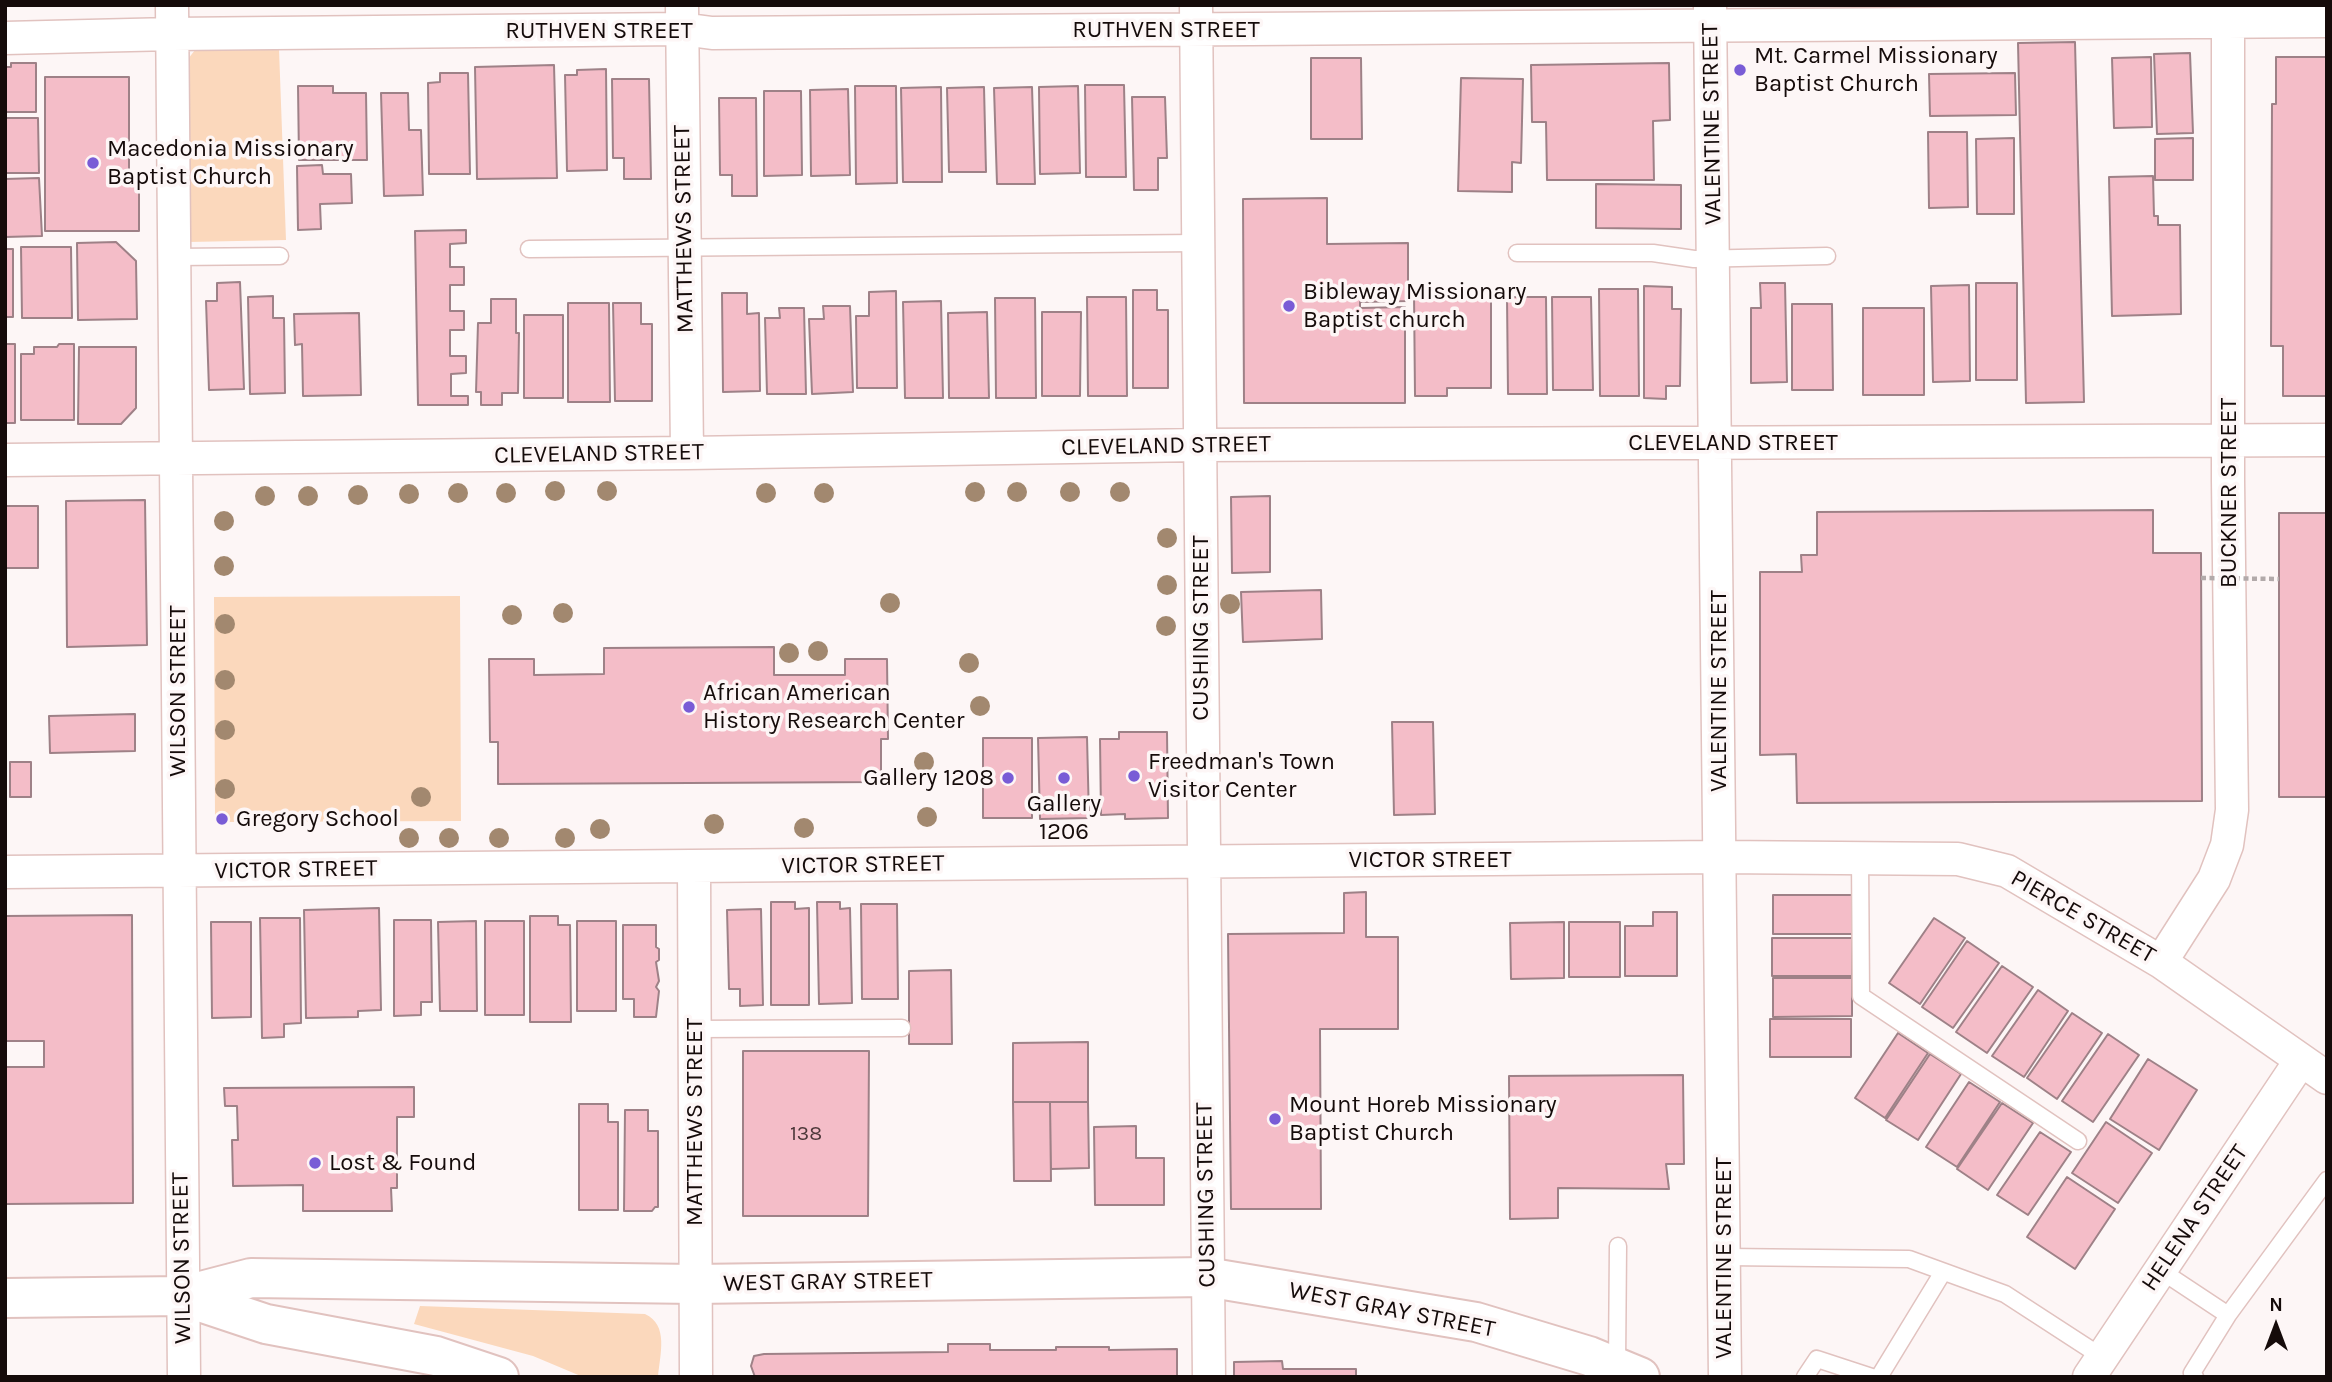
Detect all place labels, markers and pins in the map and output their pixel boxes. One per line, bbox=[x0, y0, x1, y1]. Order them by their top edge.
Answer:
place label: Mt. Carmel Missionary Baptist Church bbox=[1754, 42, 1998, 98]
marker: Mt. Carmel Missionary Baptist Church bbox=[1732, 62, 1748, 78]
place label: Macedonia Missionary Baptist Church bbox=[107, 135, 354, 191]
marker: Macedonia Missionary Baptist Church bbox=[85, 155, 101, 171]
place label: Bibleway Missionary Baptist church bbox=[1303, 278, 1526, 334]
marker: Bibleway Missionary Baptist church bbox=[1281, 298, 1297, 314]
place label: African American History Research Center bbox=[703, 679, 964, 735]
marker: African American History Research Center bbox=[681, 699, 697, 715]
place label: Freedman's Town Visitor Center bbox=[1148, 748, 1335, 804]
place label: Gallery 1208 bbox=[863, 764, 994, 792]
marker: Freedman's Town Visitor Center bbox=[1126, 768, 1142, 784]
marker: Gallery 1208 bbox=[1000, 770, 1016, 786]
marker: Gallery 1206 bbox=[1056, 770, 1072, 786]
place label: Gallery 1206 bbox=[1027, 790, 1101, 846]
place label: Gregory School bbox=[236, 805, 399, 833]
marker: Gregory School bbox=[214, 811, 230, 827]
place label: Mount Horeb Missionary Baptist Church bbox=[1289, 1091, 1557, 1147]
marker: Mount Horeb Missionary Baptist Church bbox=[1267, 1111, 1283, 1127]
place label: Lost & Found bbox=[329, 1149, 477, 1177]
marker: Lost & Found bbox=[307, 1155, 323, 1171]

